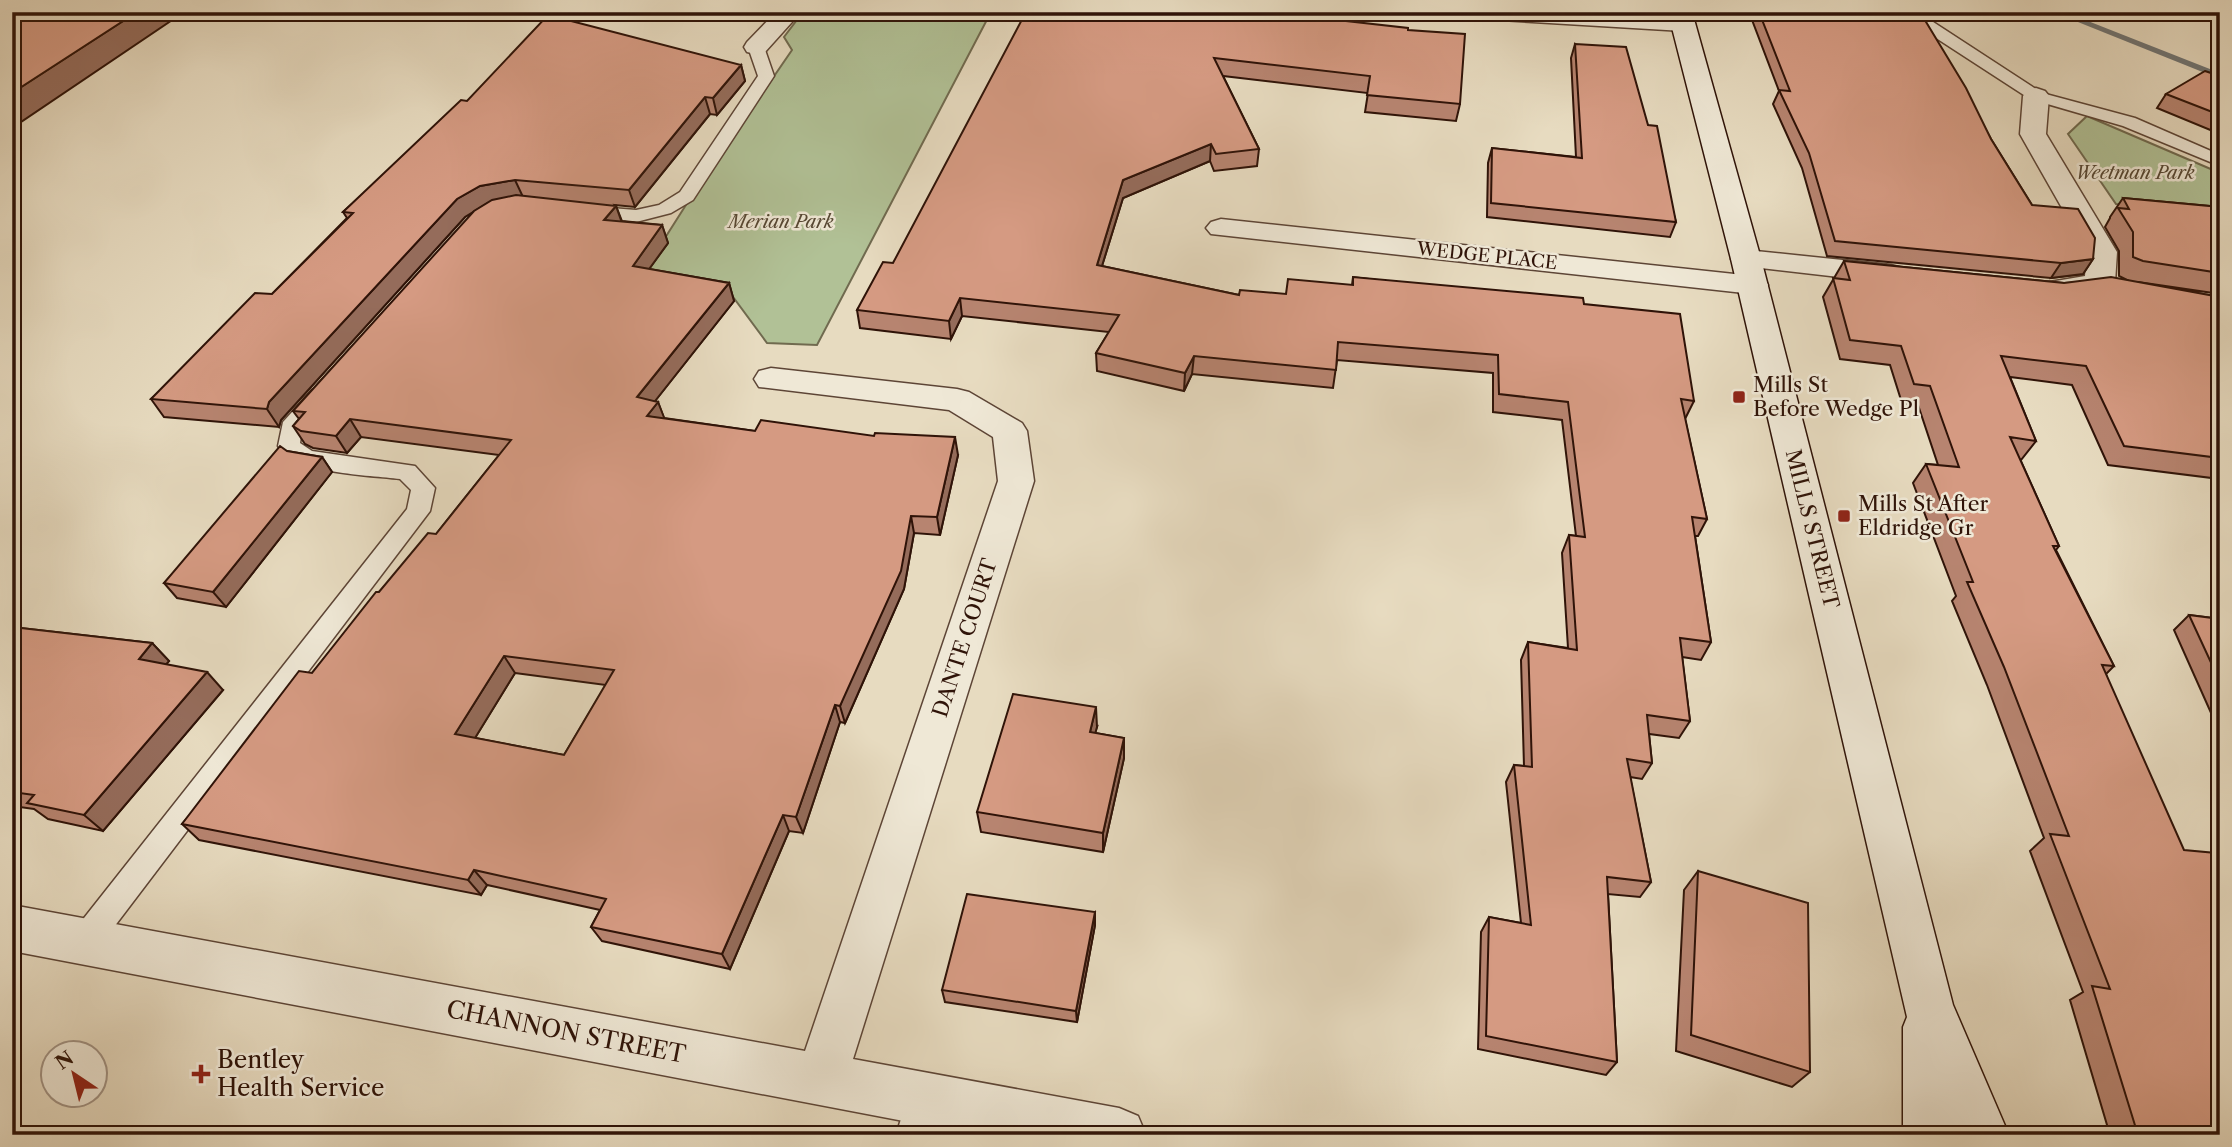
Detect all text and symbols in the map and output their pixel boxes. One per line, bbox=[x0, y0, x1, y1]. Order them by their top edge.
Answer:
park label: Weetman Park bbox=[2075, 162, 2195, 184]
park label: Merian Park bbox=[726, 211, 834, 233]
street label: WEDGE PLACE bbox=[1415, 238, 1558, 274]
place label: Mills St Before Wedge Pl bbox=[1753, 372, 1919, 421]
marker: Mills St Before Wedge Pl bbox=[1731, 389, 1747, 405]
street label: MILLS STREET bbox=[1781, 447, 1844, 611]
place label: Mills St After Eldridge Gr bbox=[1858, 491, 1988, 540]
marker: Mills St After Eldridge Gr bbox=[1836, 508, 1852, 524]
street label: DANTE COURT bbox=[927, 555, 1002, 720]
street label: CHANNON STREET bbox=[444, 994, 688, 1069]
north arrow bbox=[38, 1038, 108, 1108]
place label: Bentley Health Service bbox=[217, 1045, 384, 1102]
text: N bbox=[51, 1046, 78, 1075]
marker: Bentley Health Service bbox=[191, 1064, 211, 1084]

